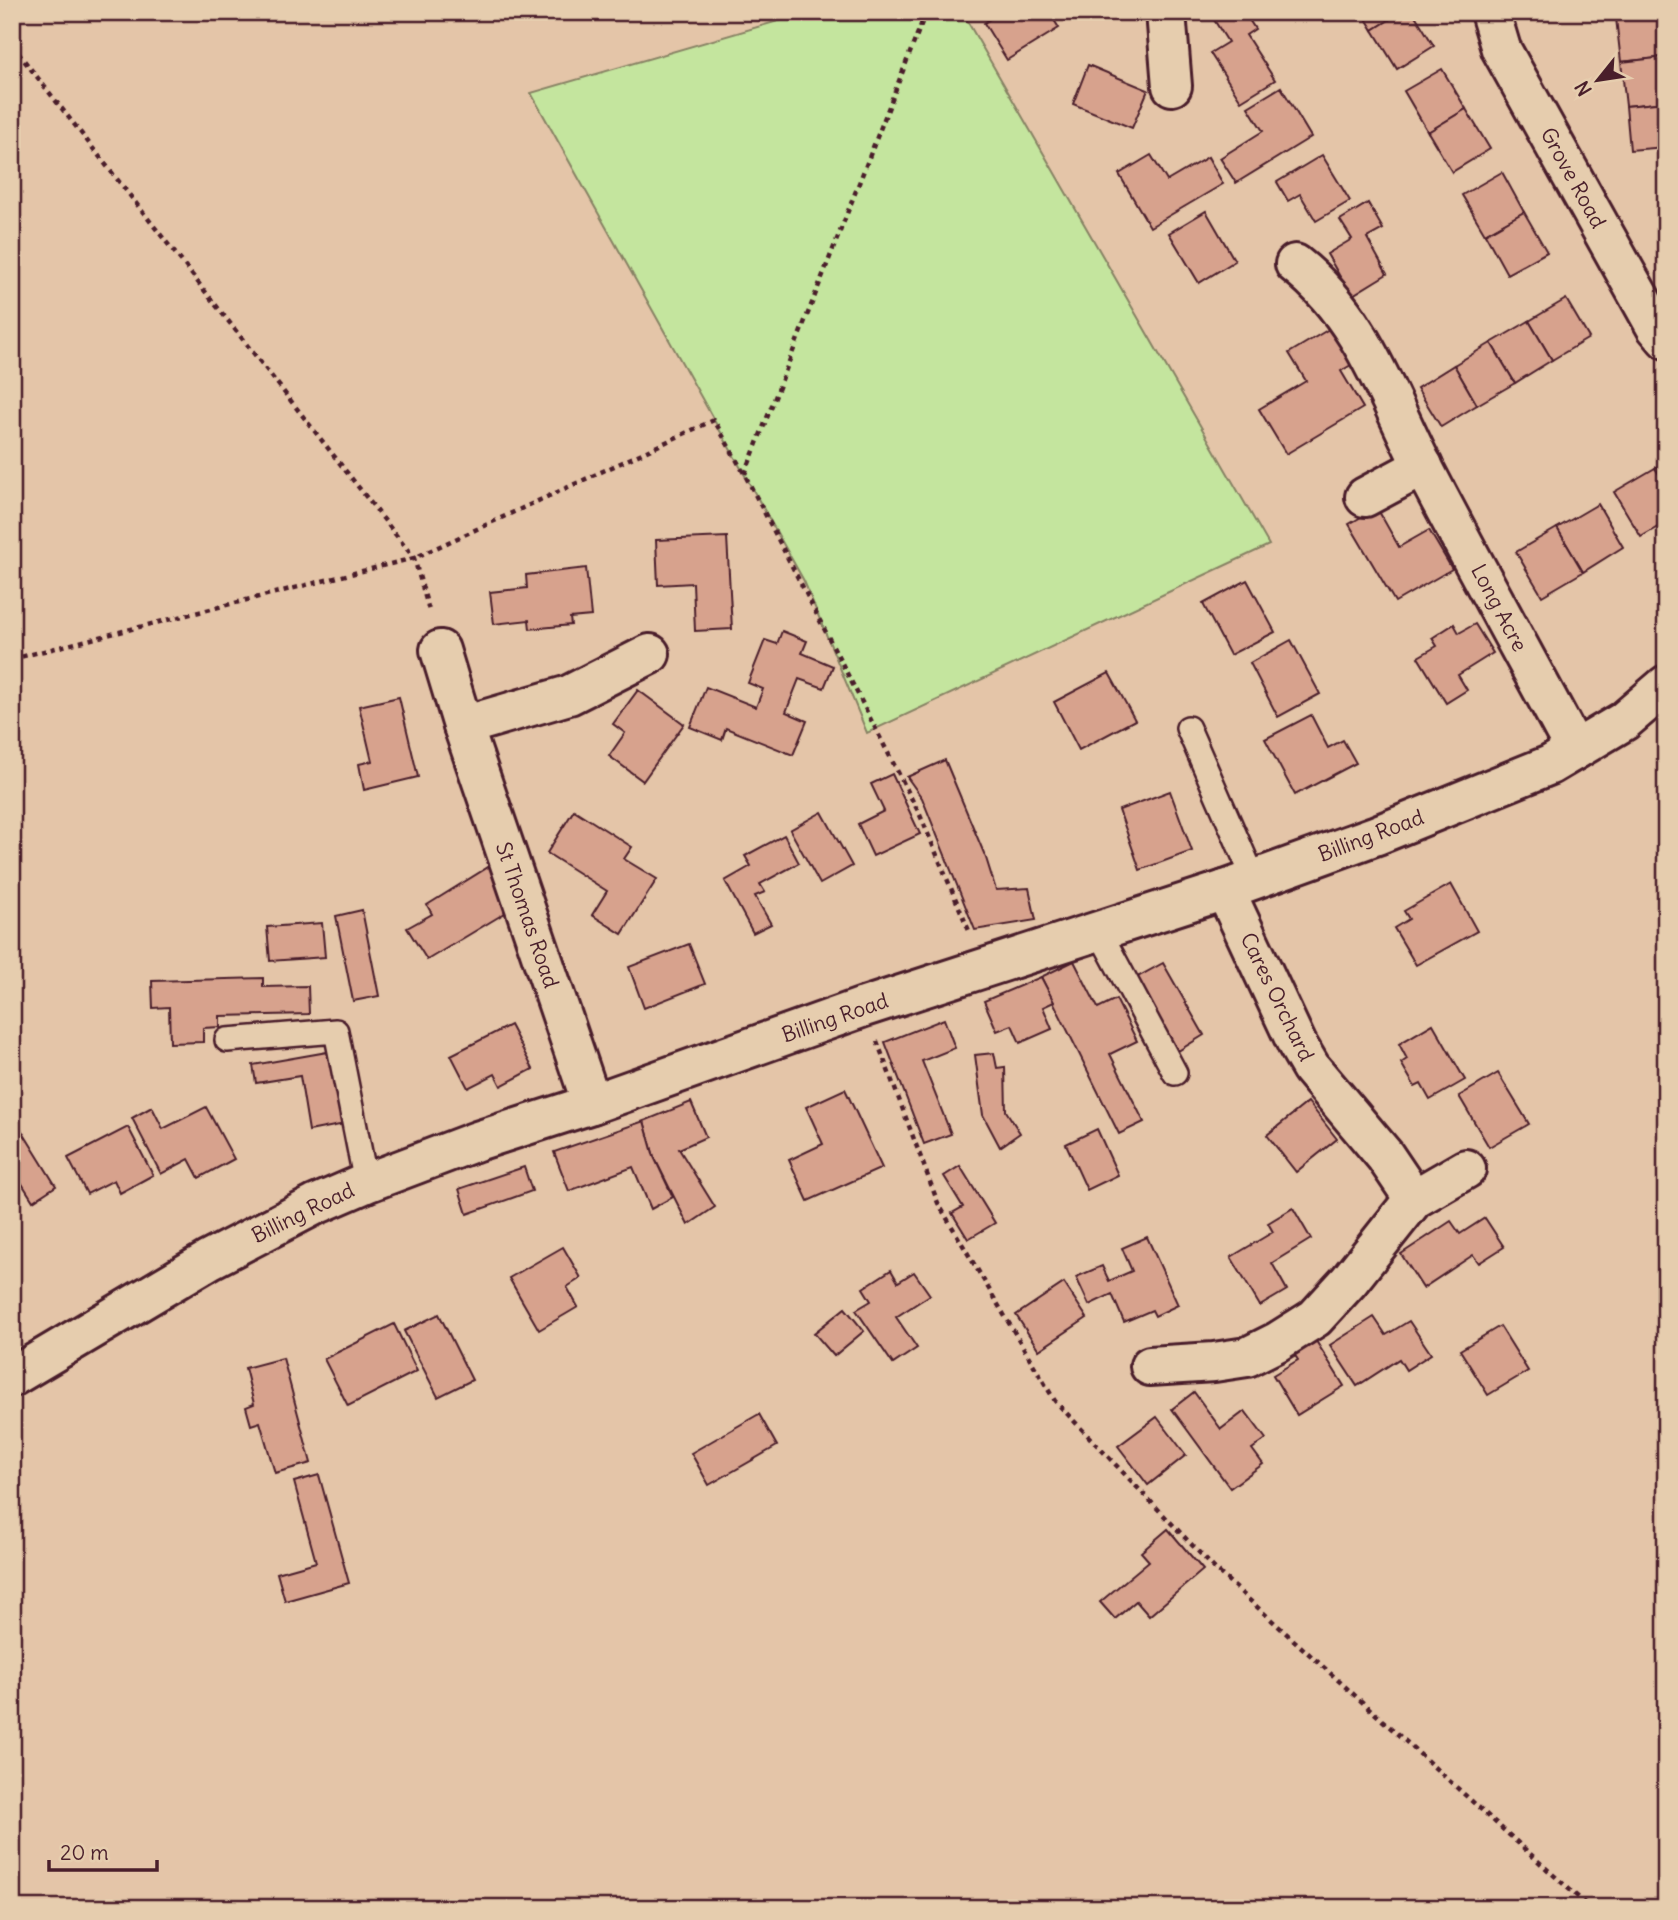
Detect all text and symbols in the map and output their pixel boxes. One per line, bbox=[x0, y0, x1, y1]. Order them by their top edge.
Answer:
north arrow bbox=[1562, 46, 1632, 116]
text: N bbox=[1570, 77, 1597, 100]
street label: Grove Road bbox=[1535, 123, 1612, 233]
street label: Long Acre bbox=[1465, 559, 1534, 656]
street label: Billing Road bbox=[1314, 803, 1427, 868]
street label: St Thomas Road bbox=[490, 838, 565, 991]
street label: Cares Orchard bbox=[1235, 928, 1320, 1065]
street label: Billing Road bbox=[778, 987, 892, 1048]
street label: Billing Road bbox=[247, 1176, 358, 1249]
scale bar bbox=[49, 1829, 158, 1873]
text: 20 m bbox=[60, 1839, 109, 1866]

